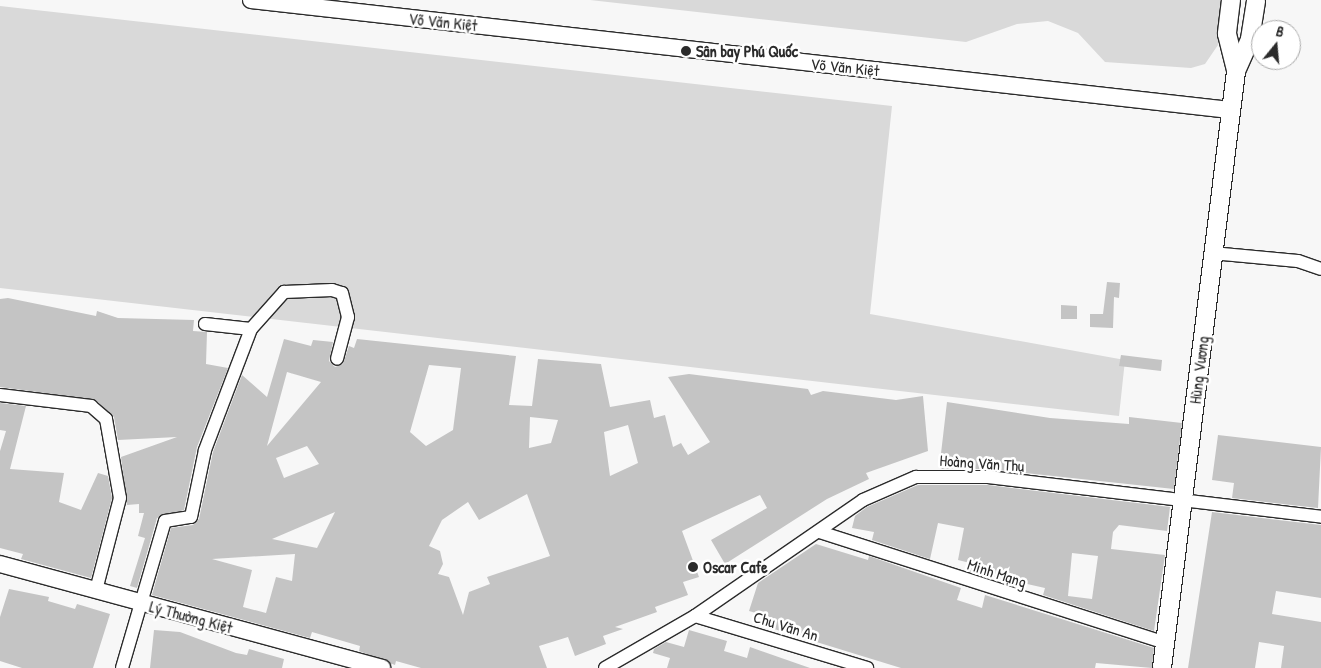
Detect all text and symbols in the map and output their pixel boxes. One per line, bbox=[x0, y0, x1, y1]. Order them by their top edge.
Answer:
street label: Võ Văn Kiệt bbox=[408, 9, 478, 35]
north arrow bbox=[1251, 20, 1301, 70]
text: B bbox=[1274, 21, 1286, 41]
place label: Sân bay Phú Quốc bbox=[696, 41, 798, 61]
marker: Sân bay Phú Quốc bbox=[680, 45, 692, 57]
street label: Võ Văn Kiệt bbox=[810, 54, 880, 80]
street label: Hùng Vương bbox=[1185, 335, 1213, 405]
street label: Hoàng Văn Thụ bbox=[939, 450, 1025, 476]
street label: Minh Mạng bbox=[965, 554, 1029, 592]
place label: Oscar Cafe bbox=[703, 557, 768, 577]
marker: Oscar Cafe bbox=[687, 561, 699, 573]
street label: Lý Thường Kiệt bbox=[147, 597, 235, 637]
street label: Chu Văn An bbox=[751, 607, 821, 645]

